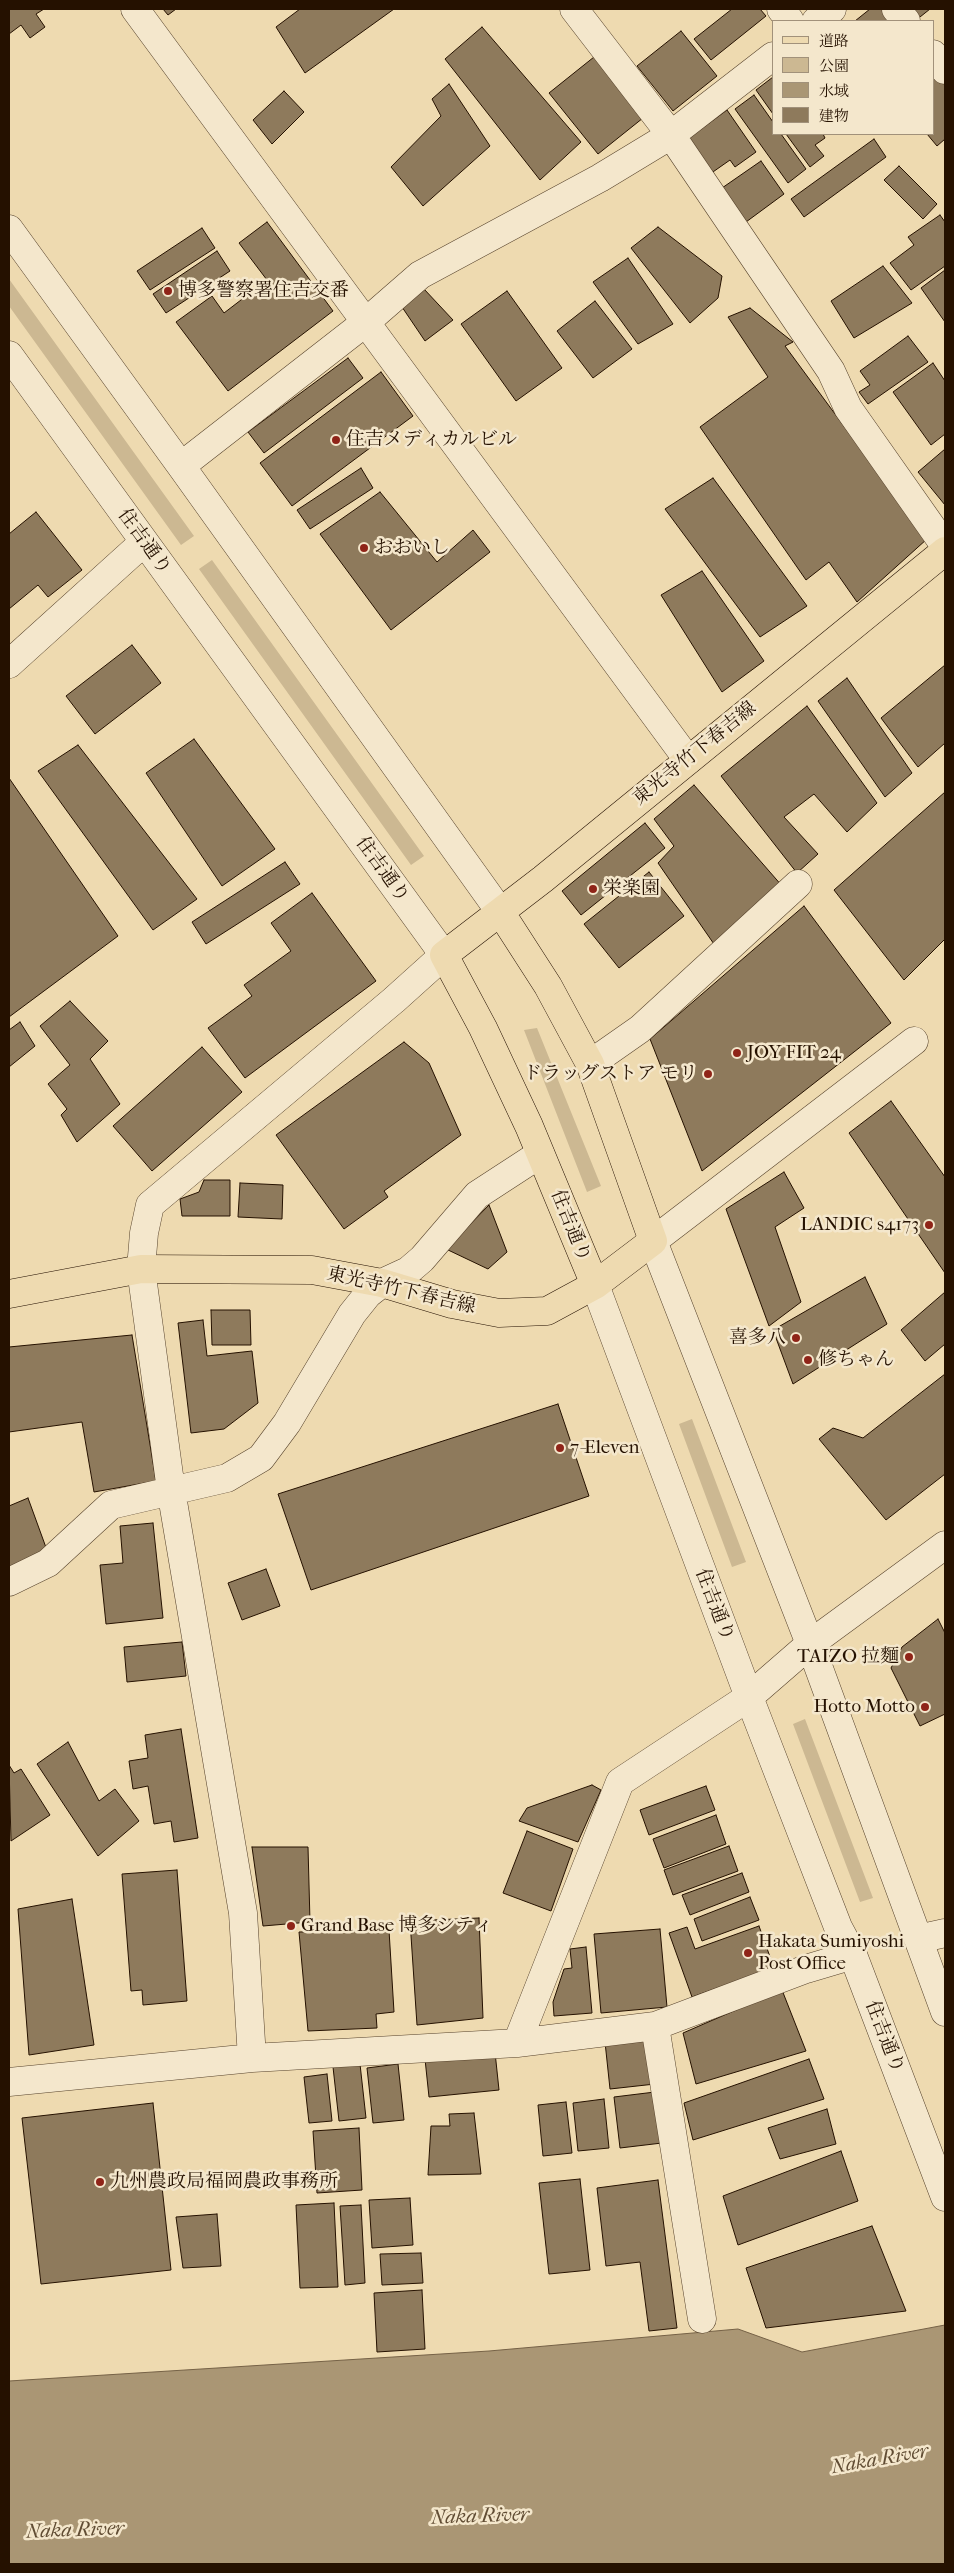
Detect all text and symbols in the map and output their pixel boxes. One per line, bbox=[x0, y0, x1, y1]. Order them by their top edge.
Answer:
legend bbox=[772, 20, 934, 135]
text: 道路 bbox=[819, 32, 849, 50]
text: 公園 bbox=[819, 57, 849, 75]
text: 水域 bbox=[819, 82, 849, 100]
text: 建物 bbox=[819, 107, 849, 125]
place label: 博多警察署住吉交番 bbox=[178, 280, 349, 302]
marker: 博多警察署住吉交番 bbox=[162, 285, 174, 297]
place label: 住吉メディカルビル bbox=[346, 429, 517, 451]
marker: 住吉メディカルビル bbox=[330, 434, 342, 446]
street label: 住吉通り bbox=[112, 505, 176, 579]
place label: おおいし bbox=[374, 537, 450, 559]
marker: おおいし bbox=[358, 542, 370, 554]
street label: 東光寺竹下春吉線 bbox=[629, 697, 761, 811]
street label: 住吉通り bbox=[350, 833, 414, 907]
place label: 栄楽園 bbox=[603, 878, 660, 900]
marker: 栄楽園 bbox=[587, 883, 599, 895]
place label: JOY FIT 24 bbox=[747, 1042, 841, 1064]
marker: JOY FIT 24 bbox=[731, 1047, 743, 1059]
place label: ドラッグストア モリ bbox=[523, 1063, 698, 1085]
marker: ドラッグストア モリ bbox=[702, 1068, 714, 1080]
street label: 住吉通り bbox=[545, 1186, 595, 1266]
place label: LANDIC s4173 bbox=[800, 1214, 919, 1236]
marker: LANDIC s4173 bbox=[923, 1219, 935, 1231]
street label: 東光寺竹下春吉線 bbox=[324, 1263, 478, 1319]
place label: 喜多八 bbox=[729, 1327, 786, 1349]
marker: 喜多八 bbox=[790, 1332, 802, 1344]
place label: 修ちゃん bbox=[818, 1349, 894, 1371]
marker: 修ちゃん bbox=[802, 1354, 814, 1366]
place label: 7-Eleven bbox=[570, 1437, 640, 1459]
marker: 7-Eleven bbox=[554, 1442, 566, 1454]
street label: 住吉通り bbox=[690, 1565, 738, 1645]
place label: TAIZO 拉麵 bbox=[797, 1646, 899, 1668]
marker: TAIZO 拉麵 bbox=[903, 1651, 915, 1663]
place label: Hotto Motto bbox=[813, 1696, 915, 1718]
marker: Hotto Motto bbox=[919, 1701, 931, 1713]
place label: Grand Base 博多シティ bbox=[301, 1915, 493, 1937]
marker: Grand Base 博多シティ bbox=[285, 1920, 297, 1932]
place label: Hakata Sumiyoshi Post Office bbox=[758, 1931, 904, 1975]
marker: Hakata Sumiyoshi Post Office bbox=[742, 1947, 754, 1959]
street label: 住吉通り bbox=[860, 1997, 908, 2077]
place label: 九州農政局福岡農政事務所 bbox=[110, 2171, 338, 2193]
marker: 九州農政局福岡農政事務所 bbox=[94, 2176, 106, 2188]
water label: Naka River bbox=[830, 2440, 930, 2480]
water label: Naka River bbox=[431, 2503, 529, 2531]
water label: Naka River bbox=[26, 2517, 124, 2545]

